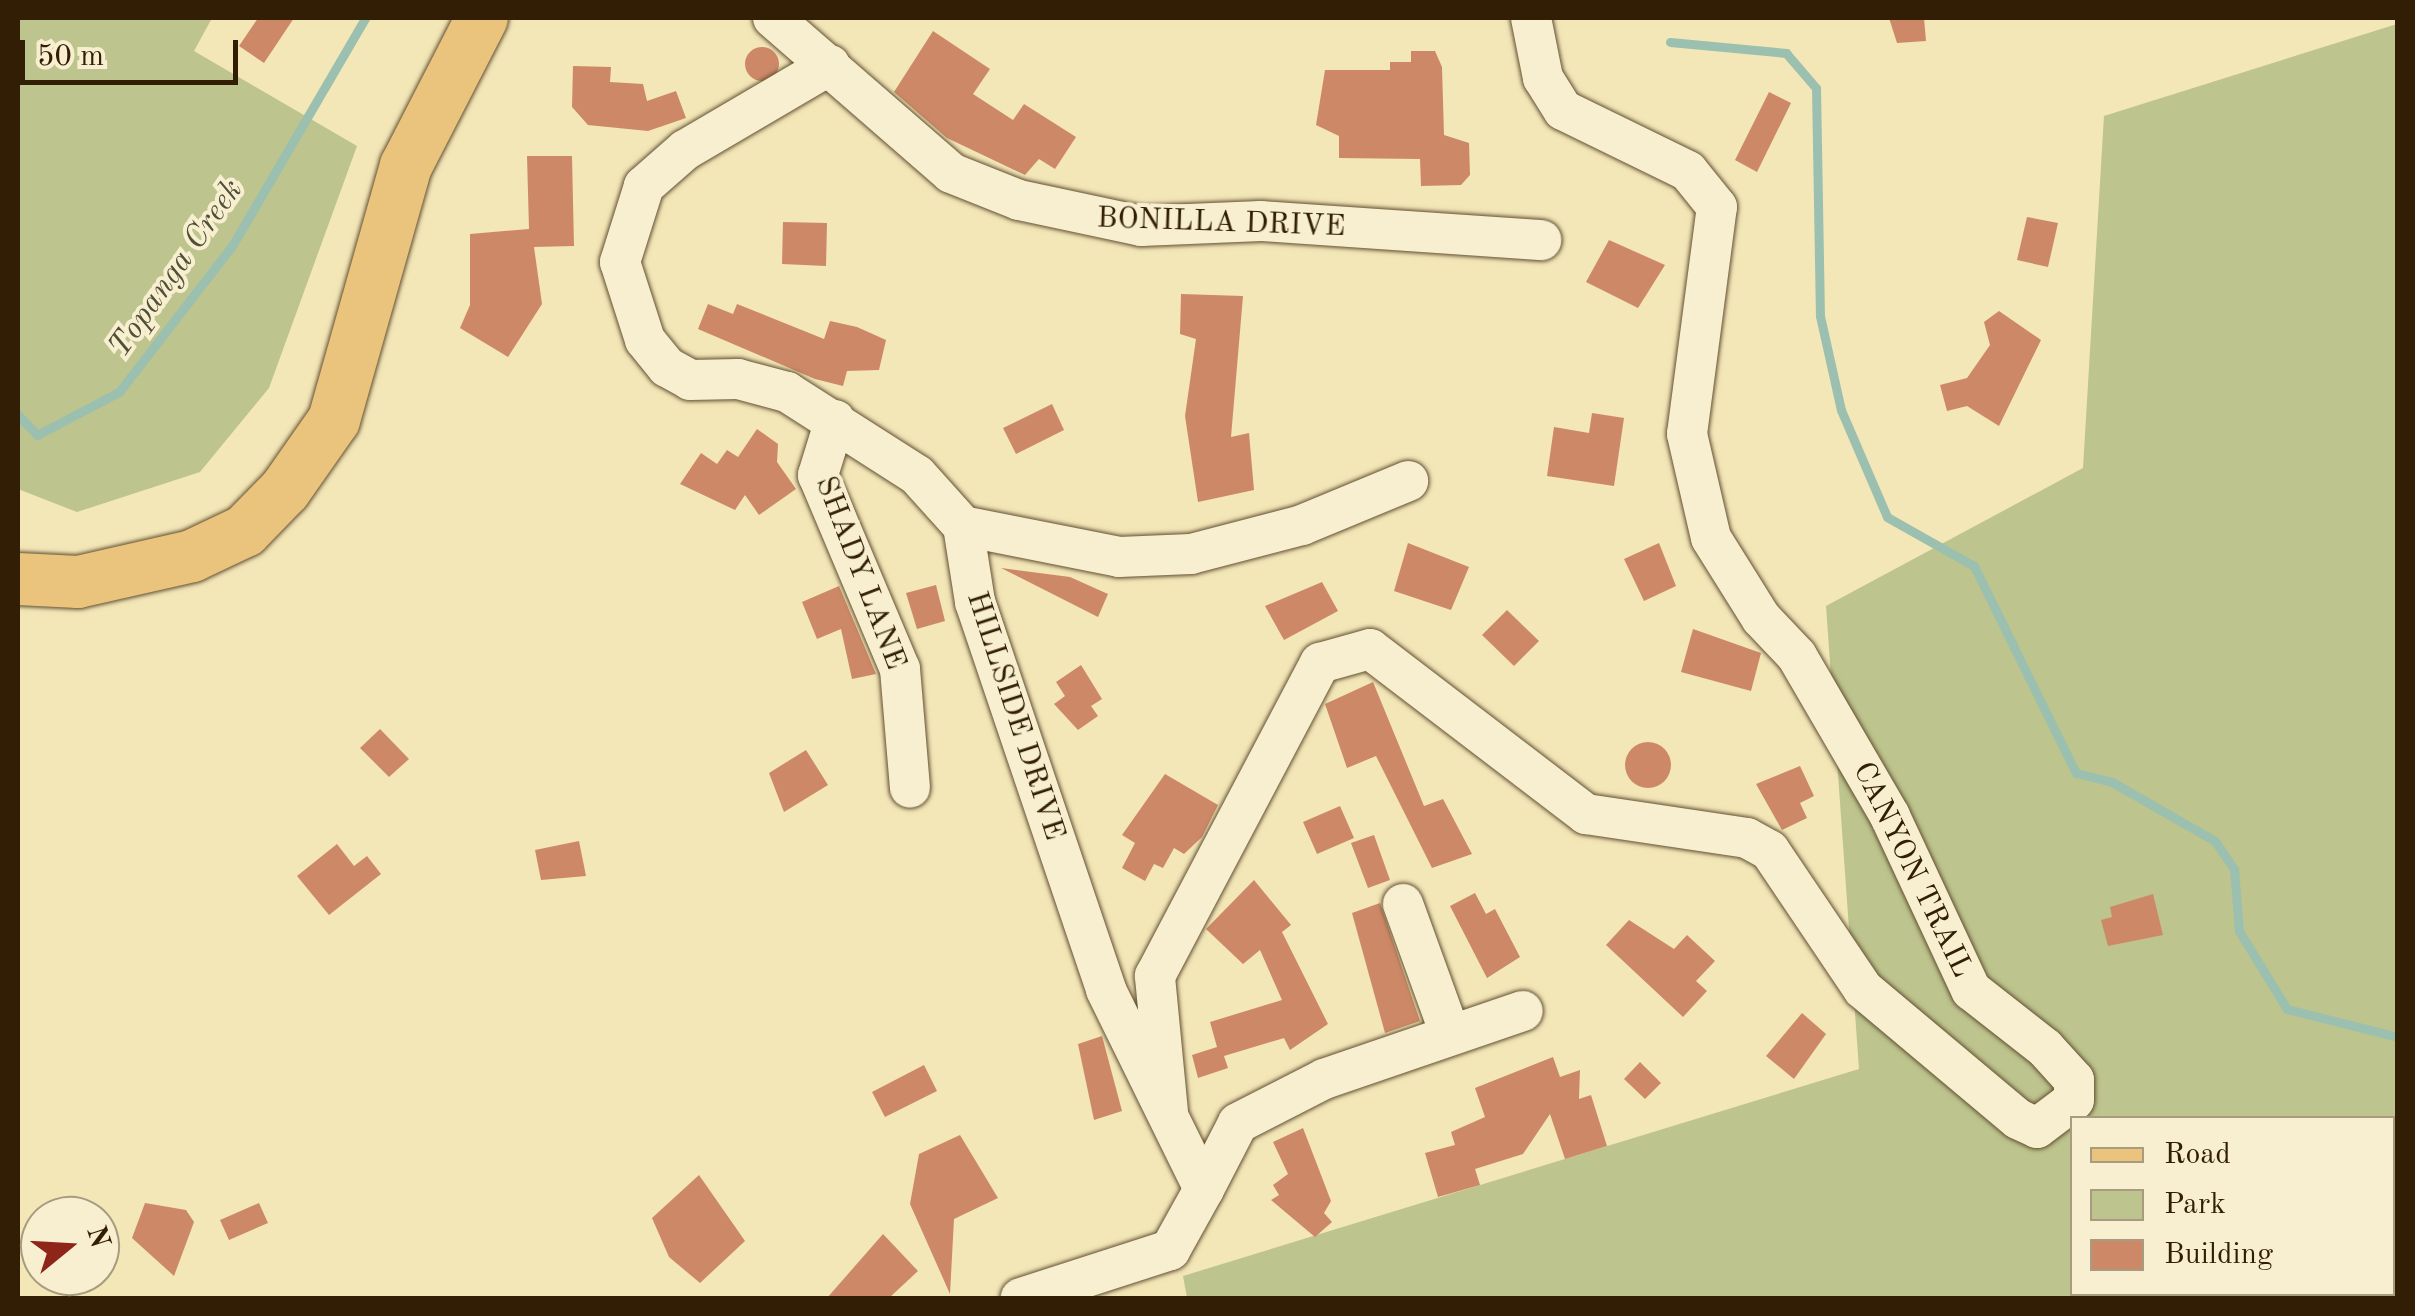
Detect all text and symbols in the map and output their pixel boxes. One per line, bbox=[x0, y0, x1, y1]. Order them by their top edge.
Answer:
scale bar bbox=[25, 20, 242, 82]
text: 50 m bbox=[37, 42, 104, 72]
water label: Topanga Creek bbox=[102, 173, 252, 365]
street label: BONILLA DRIVE bbox=[1096, 201, 1346, 245]
street label: SHADY LANE bbox=[807, 471, 913, 675]
street label: HILLSIDE DRIVE bbox=[958, 587, 1072, 845]
street label: CANYON TRAIL bbox=[1844, 756, 1980, 984]
legend bbox=[2070, 1116, 2395, 1296]
text: Road bbox=[2164, 1140, 2231, 1170]
text: Park bbox=[2164, 1190, 2226, 1220]
north arrow bbox=[20, 1196, 120, 1296]
text: N bbox=[80, 1223, 113, 1252]
text: Building bbox=[2164, 1240, 2273, 1270]

